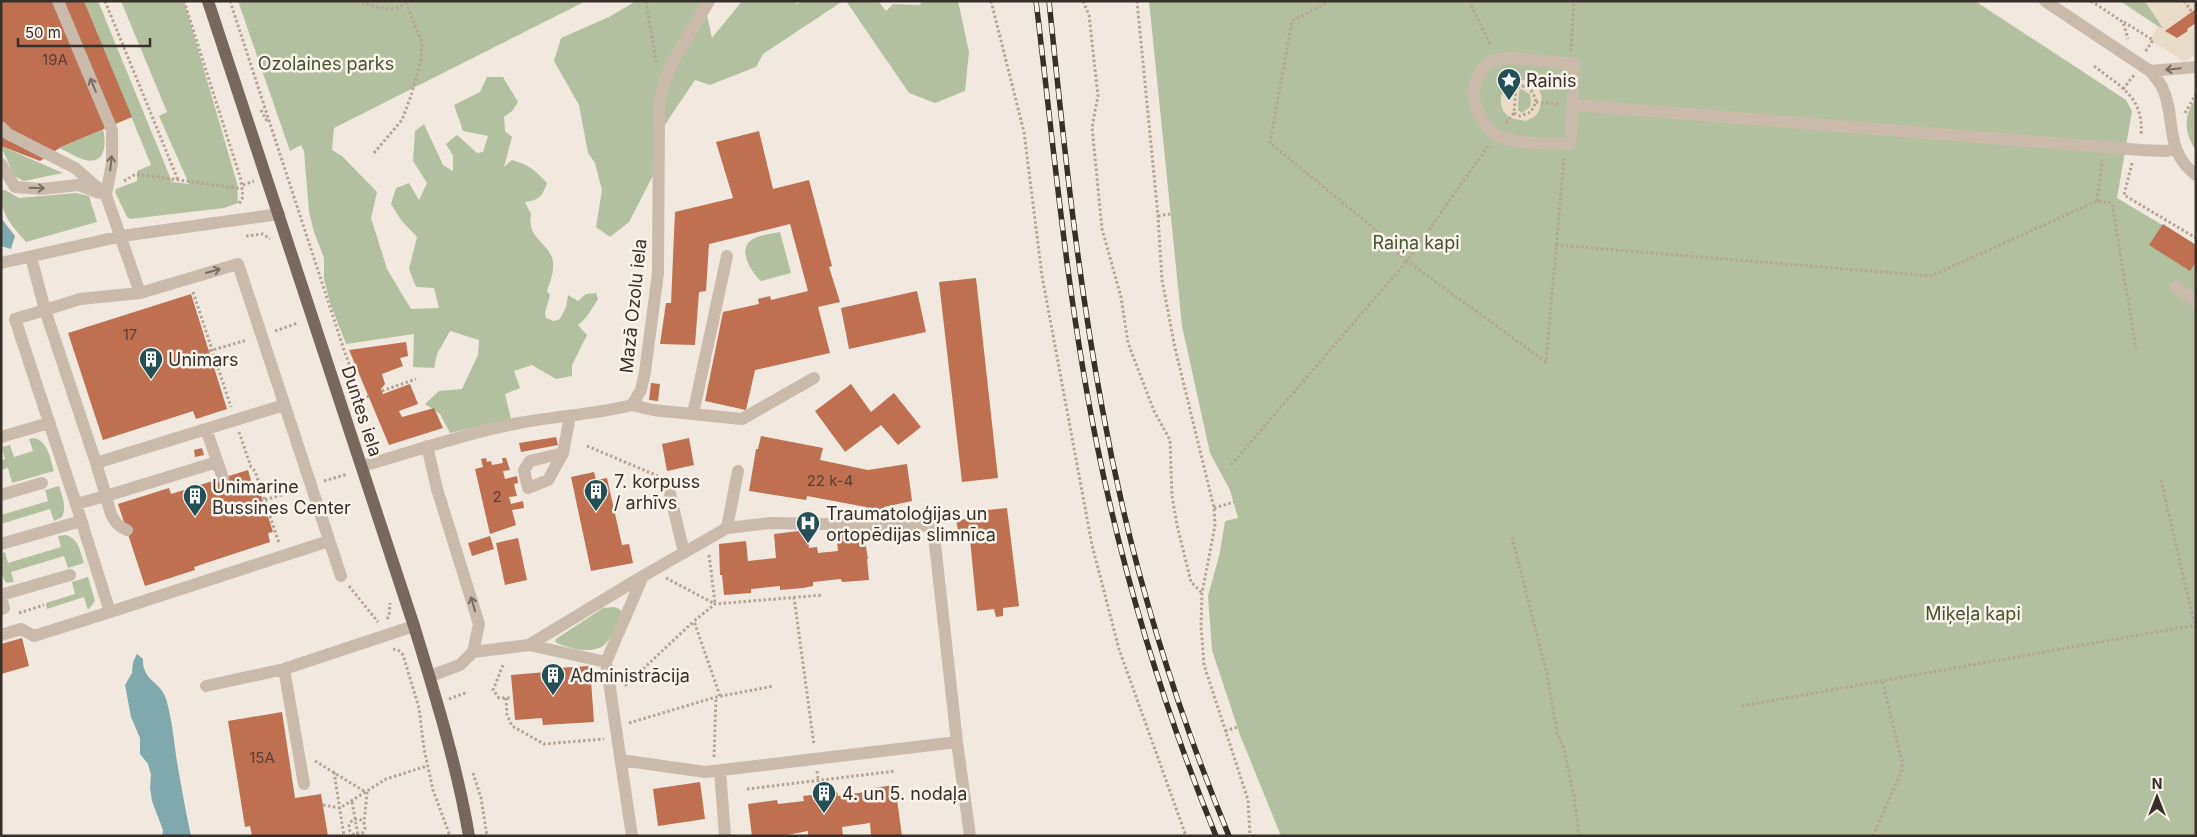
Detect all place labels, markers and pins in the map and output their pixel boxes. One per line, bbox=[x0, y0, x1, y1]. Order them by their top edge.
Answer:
place icon: Rainis bbox=[1496, 67, 1522, 101]
place label: Rainis bbox=[1526, 70, 1576, 91]
building icon: Unimars bbox=[138, 346, 164, 380]
place label: Unimars bbox=[168, 349, 239, 370]
place label: 7. korpuss / arhīvs bbox=[614, 471, 700, 513]
place label: Unimarine Bussines Center bbox=[212, 476, 351, 518]
building icon: 7. korpuss / arhīvs bbox=[583, 478, 609, 512]
building icon: Unimarine Bussines Center bbox=[182, 483, 208, 517]
place label: Traumatoloģijas un ortopēdijas slimnīca bbox=[826, 503, 996, 545]
hospital icon: Traumatoloģijas un ortopēdijas slimnīca bbox=[795, 510, 821, 544]
building icon: Administrācija bbox=[540, 662, 566, 696]
place label: Administrācija bbox=[570, 665, 690, 686]
building icon: 4. un 5. nodaļa bbox=[811, 780, 837, 814]
place label: 4. un 5. nodaļa bbox=[842, 783, 967, 805]

